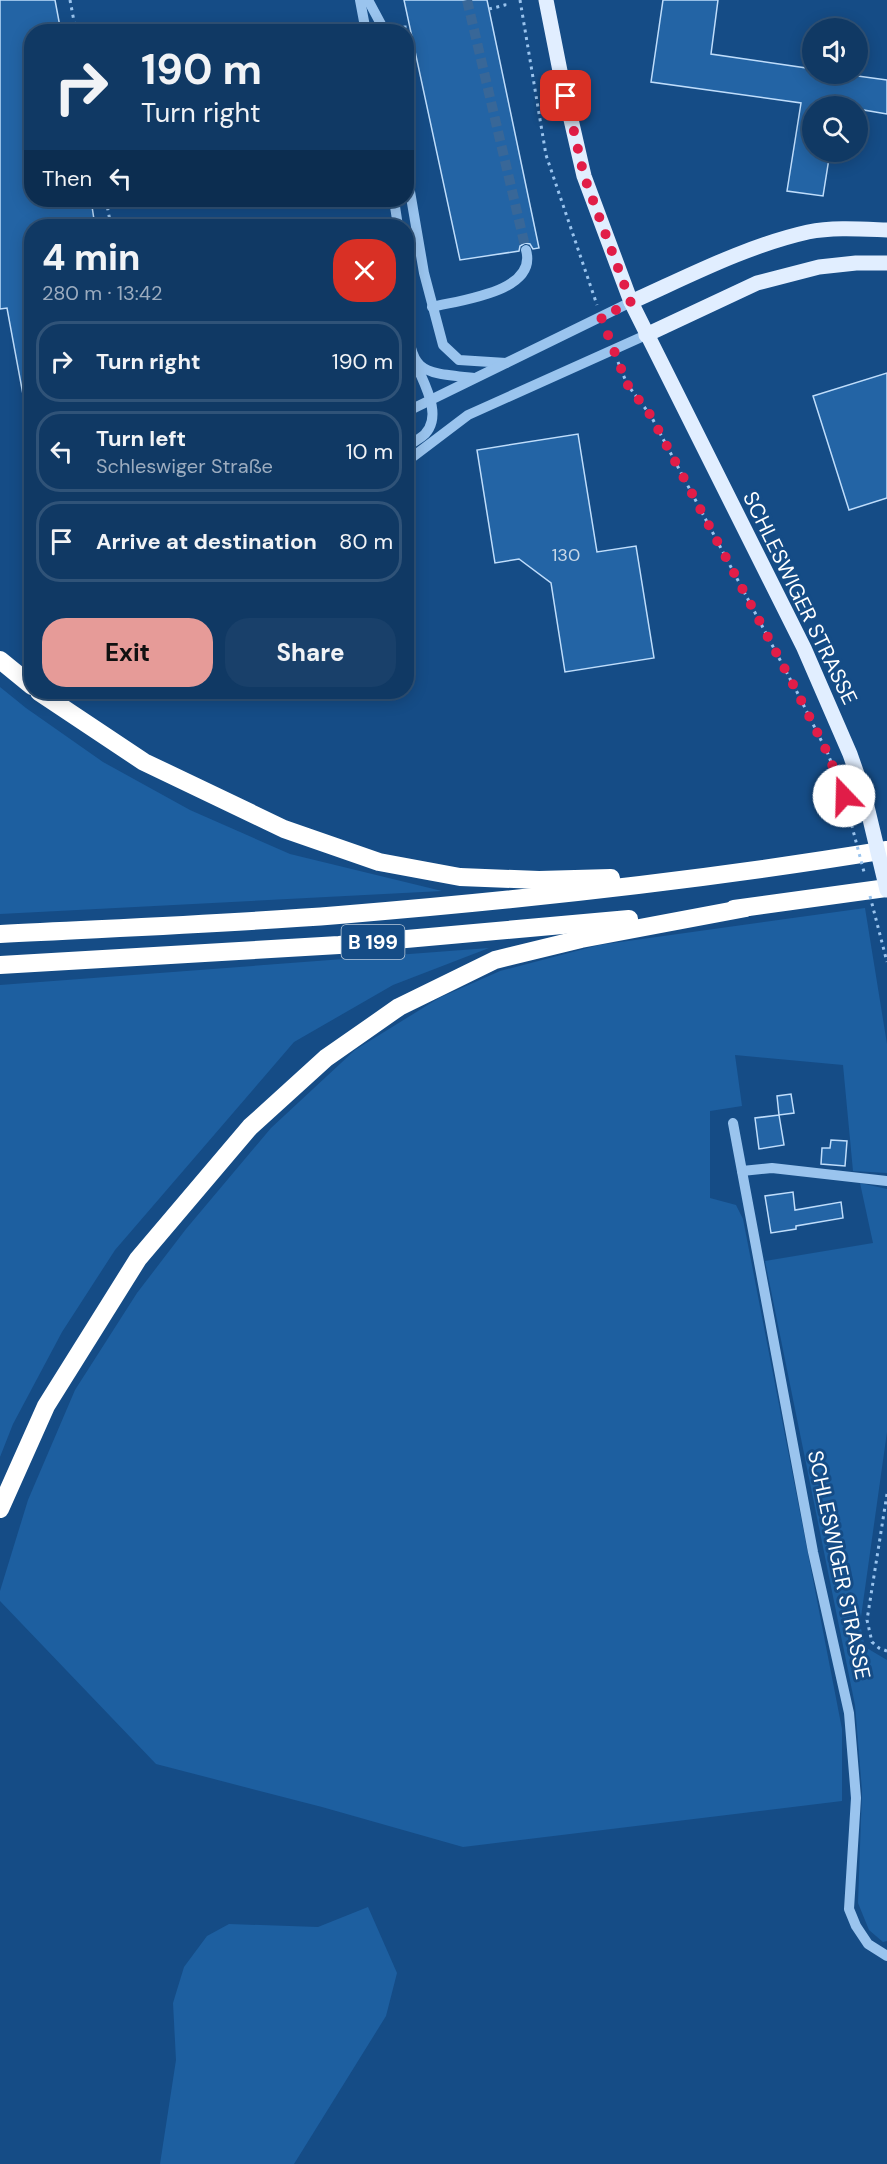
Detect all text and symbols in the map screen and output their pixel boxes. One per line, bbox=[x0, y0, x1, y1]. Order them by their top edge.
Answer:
map controls bbox=[802, 18, 868, 162]
button: sound bbox=[802, 18, 868, 84]
text: 190 m bbox=[141, 42, 262, 97]
icon: right bbox=[42, 48, 120, 126]
pin bbox=[540, 70, 591, 121]
icon: arrive bbox=[549, 79, 582, 112]
text: Turn right bbox=[141, 95, 261, 130]
button: search bbox=[802, 96, 868, 162]
icon: left bbox=[104, 162, 137, 195]
text: Then bbox=[42, 164, 92, 193]
text: 4 min bbox=[42, 234, 140, 281]
button: close bbox=[333, 239, 396, 302]
text: 280 m · 13:42 bbox=[42, 280, 163, 306]
icon: right bbox=[45, 345, 78, 378]
text: Turn right bbox=[96, 347, 201, 376]
text: 190 m bbox=[332, 347, 393, 376]
text: Turn left bbox=[96, 424, 186, 453]
icon: left bbox=[45, 435, 78, 468]
text: 10 m bbox=[346, 437, 393, 466]
text: Schleswiger Straße bbox=[96, 453, 273, 479]
street label: SCHLESWIGER STRASSE bbox=[736, 487, 864, 709]
icon: arrive bbox=[45, 525, 78, 558]
text: Arrive at destination bbox=[96, 527, 317, 556]
text: 80 m bbox=[339, 527, 393, 556]
house number: 130 bbox=[552, 543, 580, 567]
button: Exit bbox=[42, 618, 213, 687]
button: Share bbox=[225, 618, 396, 687]
position arrow bbox=[812, 764, 876, 828]
road number: B 199 bbox=[342, 925, 404, 959]
street label: SCHLESWIGER STRASSE bbox=[801, 1448, 877, 1682]

